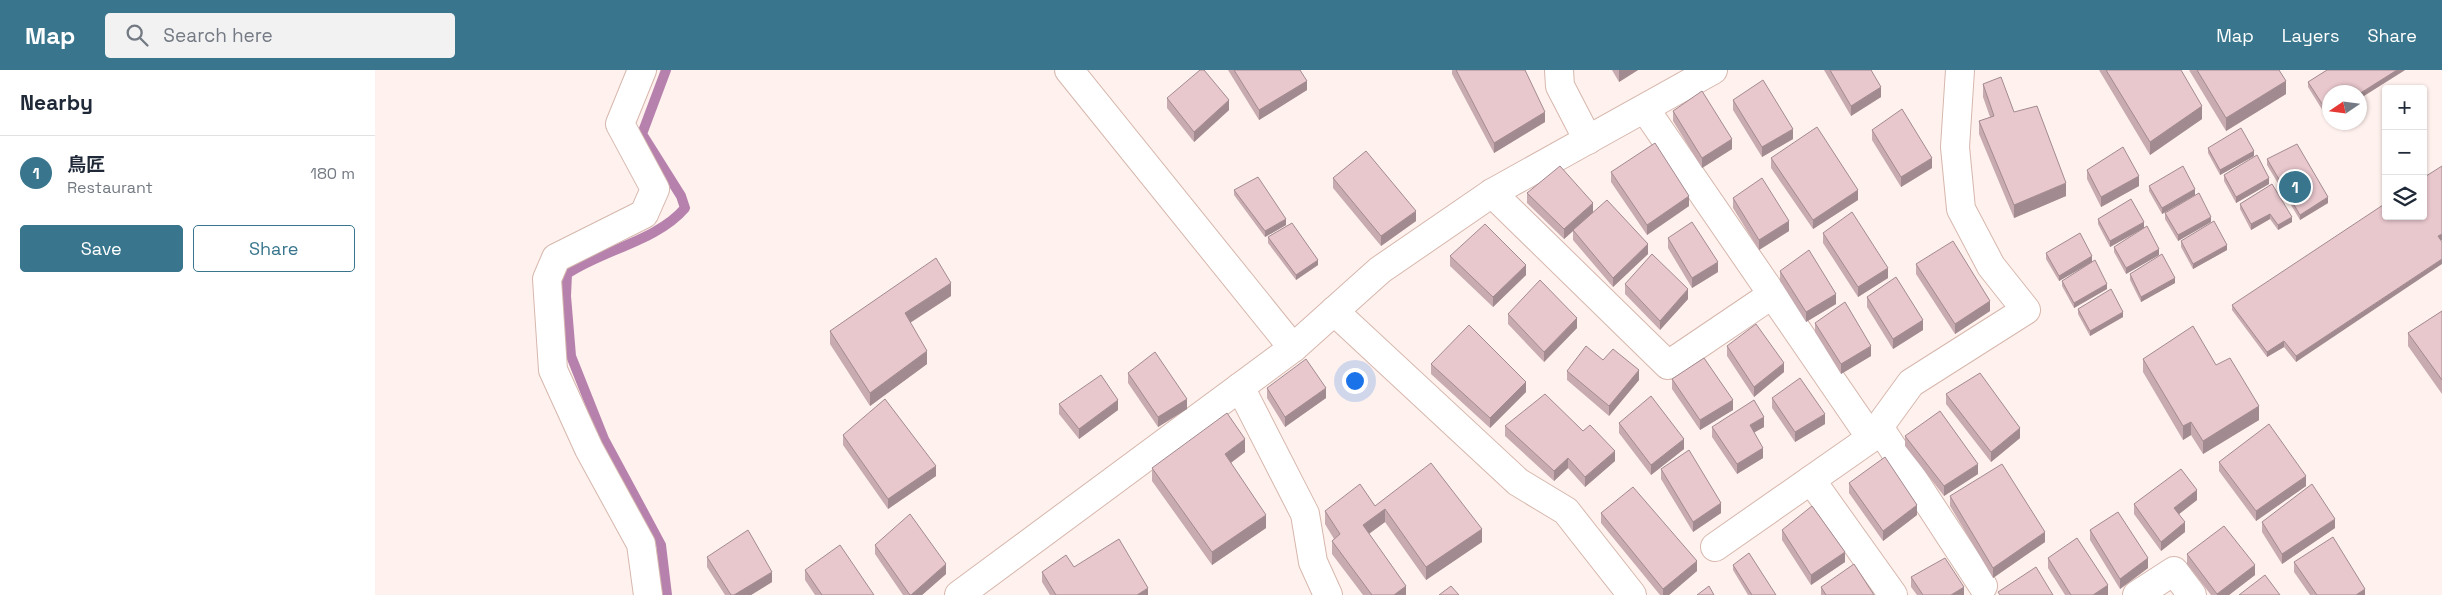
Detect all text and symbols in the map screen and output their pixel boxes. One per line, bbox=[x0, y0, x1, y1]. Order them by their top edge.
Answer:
search box bbox=[105, 13, 455, 58]
text: Map bbox=[25, 20, 75, 51]
icon: search bbox=[123, 21, 151, 49]
text: Search here bbox=[163, 23, 273, 48]
text: Map bbox=[2216, 24, 2254, 47]
text: Layers bbox=[2282, 24, 2339, 47]
text: Share bbox=[2367, 24, 2417, 47]
north arrow bbox=[2322, 85, 2367, 130]
map controls bbox=[2382, 85, 2427, 220]
button: + bbox=[2382, 85, 2427, 130]
text: Nearby bbox=[20, 89, 93, 116]
button: − bbox=[2382, 130, 2427, 175]
text: 鳥匠 bbox=[67, 152, 105, 177]
text: 1 bbox=[32, 163, 40, 184]
text: 180 m bbox=[310, 163, 355, 184]
pin: 1 bbox=[2279, 168, 2311, 206]
button: layers bbox=[2382, 175, 2427, 220]
text: Restaurant bbox=[67, 177, 153, 198]
button: Save bbox=[20, 225, 183, 272]
button: Share bbox=[193, 225, 355, 272]
your location bbox=[1342, 368, 1368, 394]

